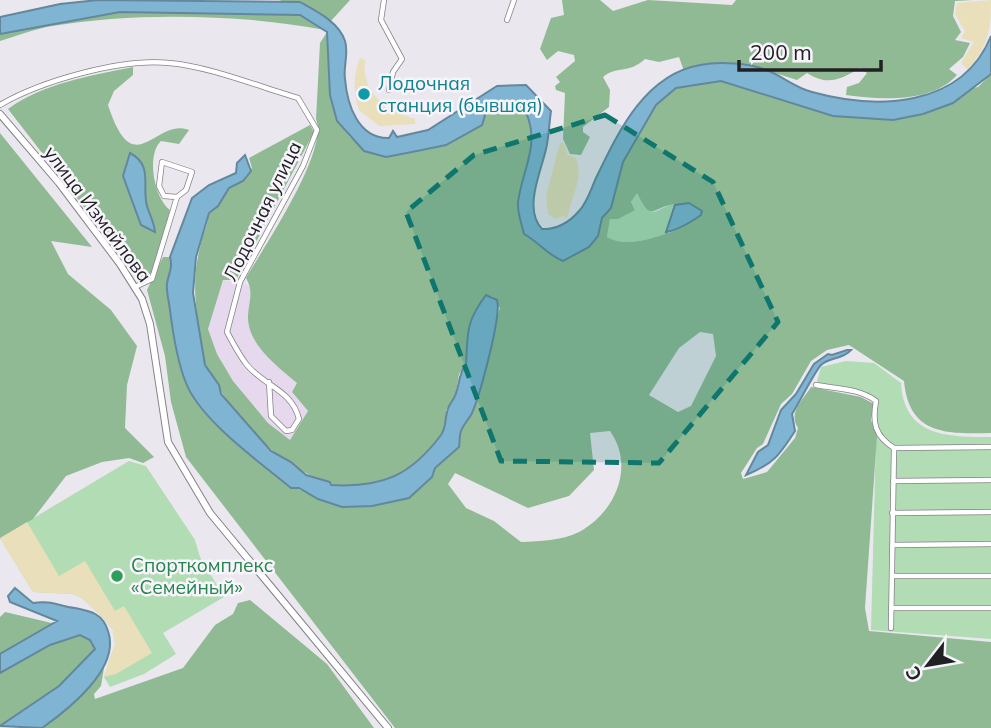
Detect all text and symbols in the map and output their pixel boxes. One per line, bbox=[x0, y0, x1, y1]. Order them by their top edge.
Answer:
scale bar bbox=[739, 28, 881, 72]
text: 200 m bbox=[750, 39, 812, 65]
place label: Лодочная станция (бывшая) bbox=[378, 71, 543, 117]
marker: Лодочная станция (бывшая) bbox=[356, 86, 372, 102]
street label: Лодочная улица bbox=[218, 137, 306, 285]
street label: улица Измайлова bbox=[39, 141, 157, 287]
place label: Спорткомплекс «Семейный» bbox=[131, 553, 273, 599]
marker: Спорткомплекс «Семейный» bbox=[109, 568, 125, 584]
north arrow bbox=[893, 630, 963, 700]
text: С bbox=[900, 662, 927, 686]

